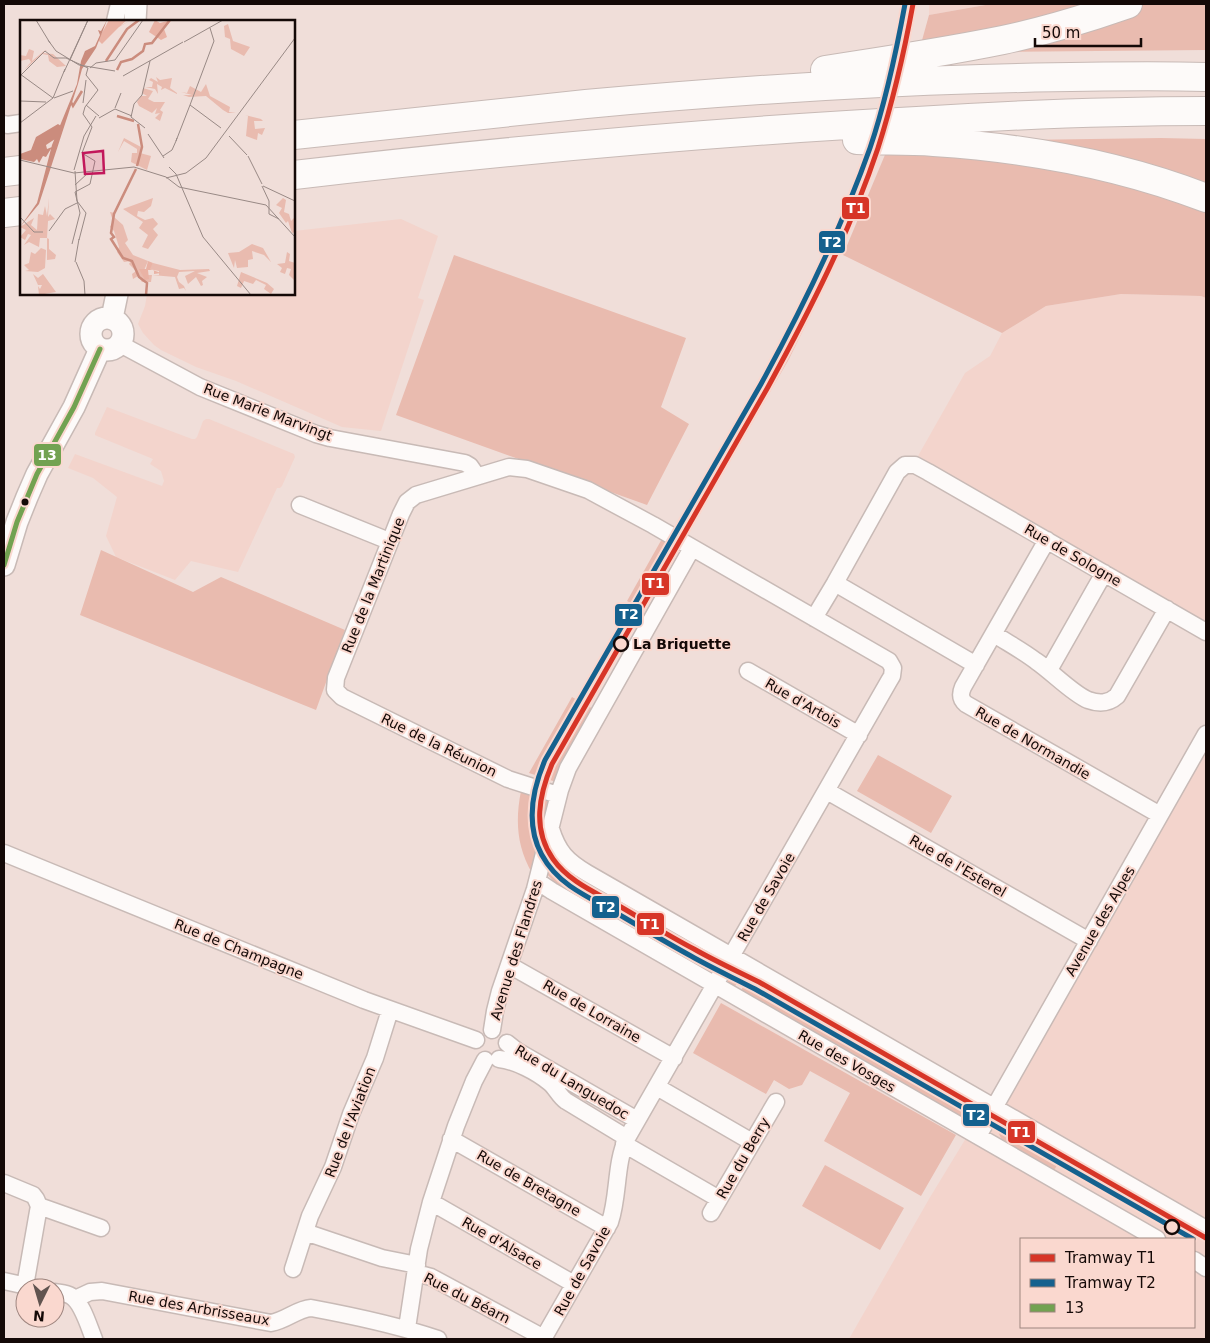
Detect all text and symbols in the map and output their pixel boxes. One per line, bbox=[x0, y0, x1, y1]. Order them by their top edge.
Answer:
scale bar bbox=[1035, 15, 1141, 47]
inset map bbox=[20, 20, 295, 295]
text: 50 m bbox=[1042, 24, 1080, 42]
line badge: T1 bbox=[841, 196, 870, 220]
text: T1 bbox=[846, 200, 866, 216]
line badge: T2 bbox=[818, 230, 846, 254]
text: T2 bbox=[822, 234, 842, 250]
street label: Rue Marie Marvingt bbox=[202, 380, 335, 444]
line badge: 13 bbox=[33, 443, 62, 467]
text: 13 bbox=[37, 447, 57, 463]
unlabelled marker bbox=[20, 497, 30, 507]
street label: Rue de la Martinique bbox=[338, 515, 408, 655]
street label: Rue de Sologne bbox=[1022, 521, 1124, 589]
line badge: T1 bbox=[641, 572, 670, 596]
text: T1 bbox=[645, 575, 665, 591]
line badge: T2 bbox=[614, 603, 643, 627]
text: T2 bbox=[619, 606, 639, 622]
marker: La Briquette bbox=[613, 636, 629, 652]
place label: La Briquette bbox=[633, 636, 731, 652]
street label: Rue d'Artois bbox=[762, 675, 844, 731]
street label: Rue de Normandie bbox=[973, 704, 1093, 782]
street label: Rue de la Réunion bbox=[379, 710, 499, 780]
street label: Rue de l'Esterel bbox=[907, 832, 1009, 900]
street label: Rue de Savoie bbox=[734, 850, 798, 944]
street label: Avenue des Alpes bbox=[1062, 863, 1138, 979]
street label: Avenue des Flandres bbox=[487, 878, 545, 1022]
line badge: T2 bbox=[591, 895, 620, 919]
text: T2 bbox=[596, 899, 616, 915]
line badge: T1 bbox=[636, 912, 665, 936]
street label: Rue de Champagne bbox=[172, 916, 306, 982]
text: T1 bbox=[640, 916, 660, 932]
street label: Rue de Lorraine bbox=[540, 976, 644, 1046]
street label: Rue des Vosges bbox=[796, 1027, 898, 1095]
street label: Rue du Languedoc bbox=[512, 1042, 632, 1122]
street label: Rue de l'Aviation bbox=[322, 1064, 378, 1180]
line badge: T2 bbox=[962, 1103, 990, 1127]
text: T2 bbox=[966, 1107, 986, 1123]
street label: Rue du Berry bbox=[713, 1115, 773, 1201]
line badge: T1 bbox=[1007, 1120, 1036, 1144]
text: T1 bbox=[1011, 1124, 1031, 1140]
street label: Rue de Bretagne bbox=[474, 1147, 584, 1219]
street label: Rue d'Alsace bbox=[459, 1214, 545, 1272]
unlabelled marker bbox=[1164, 1219, 1180, 1235]
street label: Rue de Savoie bbox=[551, 1223, 613, 1319]
legend bbox=[1020, 1238, 1195, 1328]
text: Tramway T1 bbox=[1064, 1249, 1156, 1267]
street label: Rue du Béarn bbox=[421, 1269, 513, 1327]
text: Tramway T2 bbox=[1064, 1274, 1156, 1292]
north arrow bbox=[15, 1278, 65, 1328]
street label: Rue des Arbrisseaux bbox=[127, 1288, 271, 1328]
text: 13 bbox=[1065, 1299, 1084, 1317]
text: N bbox=[32, 1307, 45, 1324]

